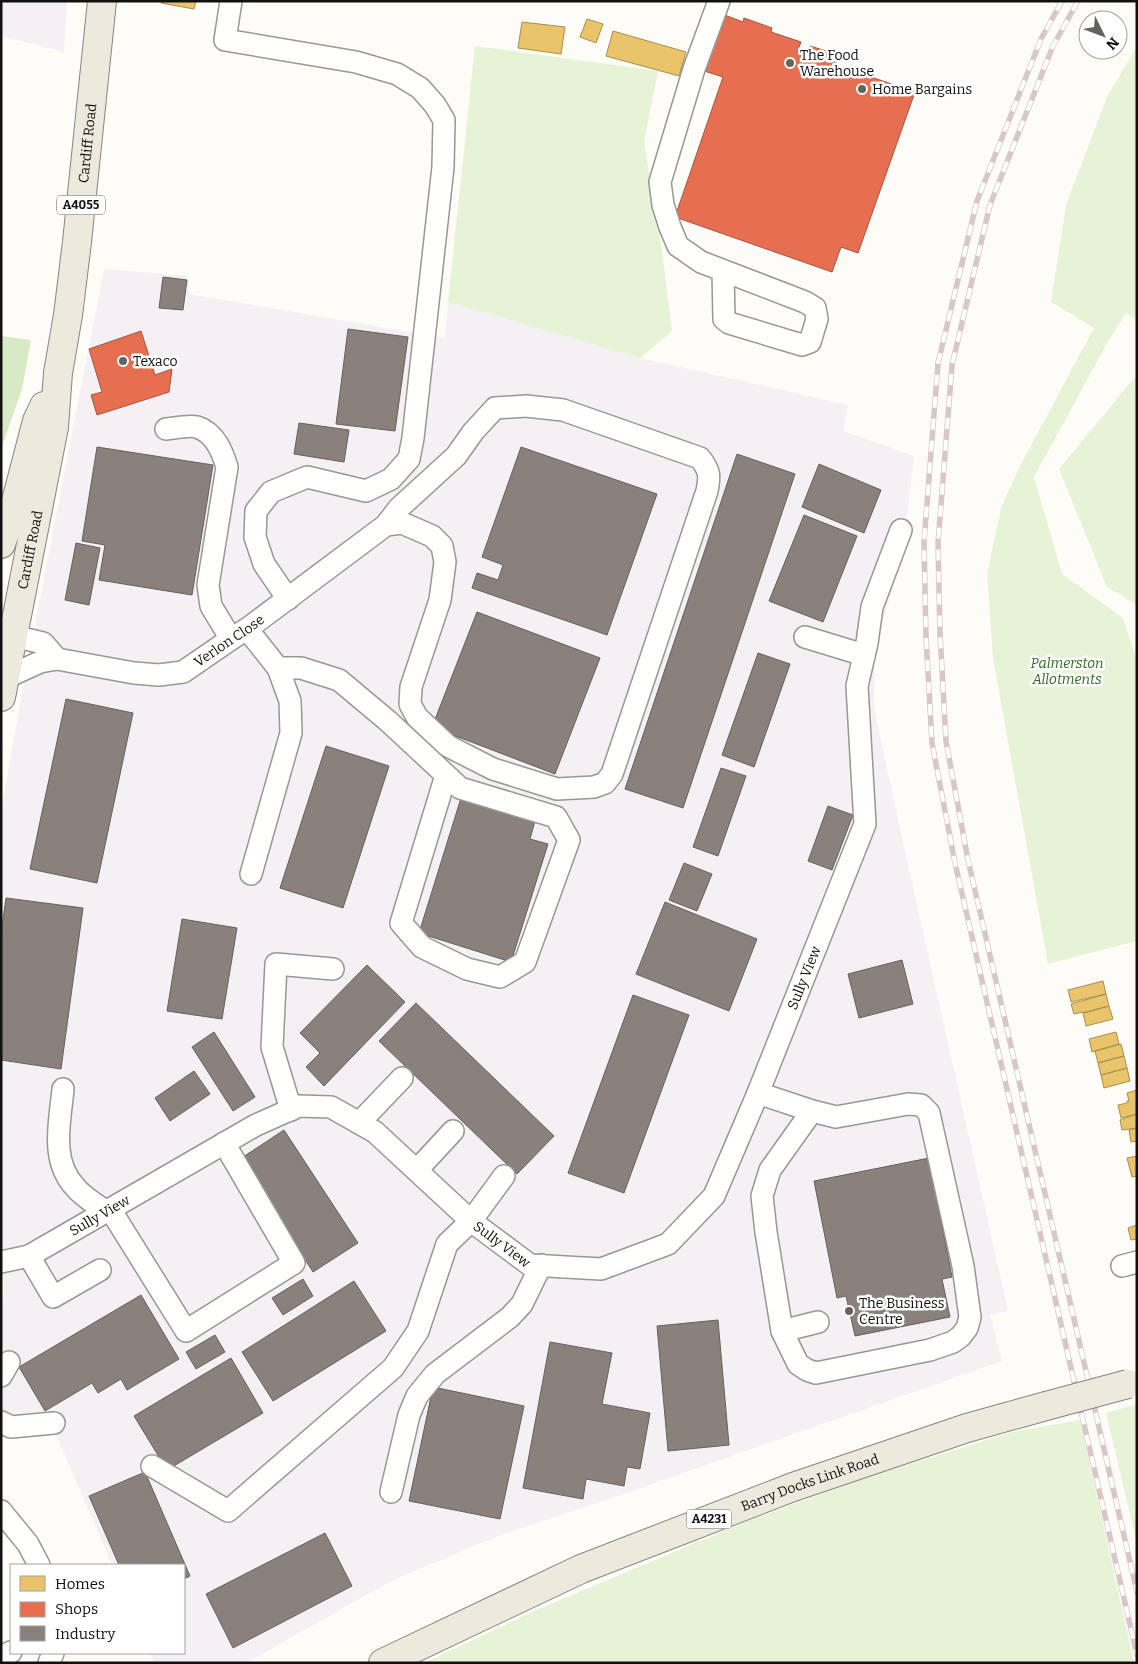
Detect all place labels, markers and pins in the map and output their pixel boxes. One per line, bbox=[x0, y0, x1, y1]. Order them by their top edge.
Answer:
place label: The Food Warehouse bbox=[800, 47, 874, 80]
marker: The Food Warehouse bbox=[784, 57, 796, 69]
place label: Home Bargains bbox=[872, 81, 972, 98]
marker: Home Bargains bbox=[856, 83, 868, 95]
place label: Texaco bbox=[133, 353, 178, 370]
marker: Texaco bbox=[117, 355, 129, 367]
place label: The Business Centre bbox=[859, 1295, 944, 1328]
marker: The Business Centre bbox=[843, 1305, 855, 1317]

